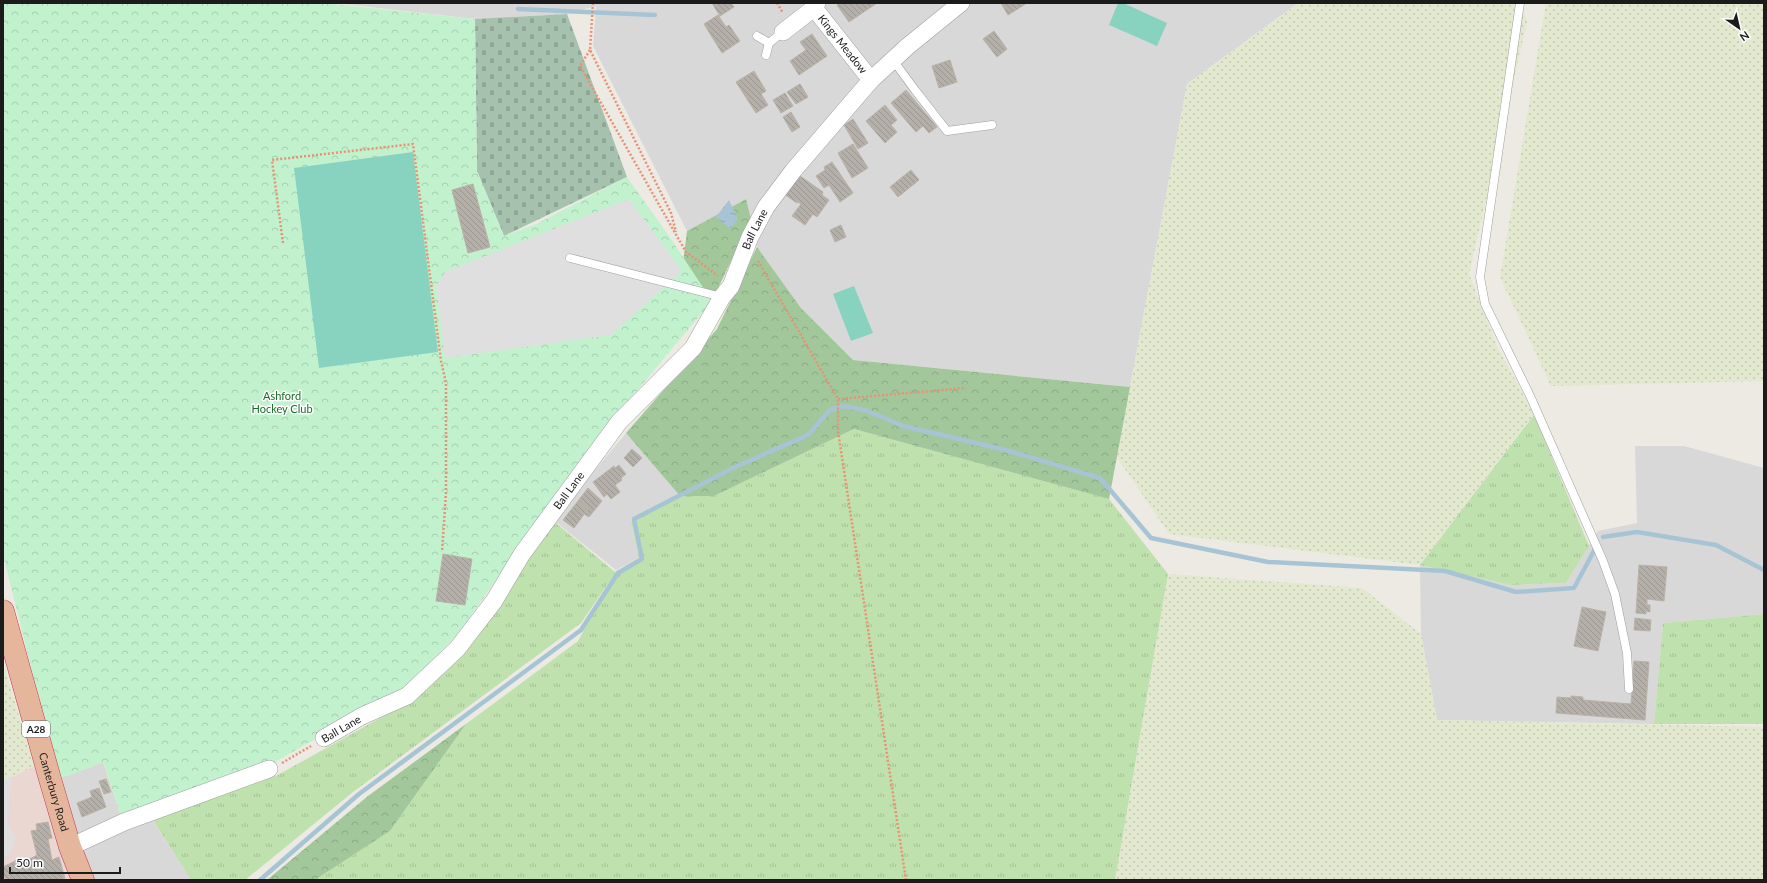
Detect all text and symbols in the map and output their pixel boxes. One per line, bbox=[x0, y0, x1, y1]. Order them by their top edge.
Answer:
north arrow bbox=[1719, 8, 1759, 48]
street label: Kings Meadow bbox=[816, 12, 871, 76]
text: N bbox=[1738, 29, 1752, 44]
street label: Ball Lane bbox=[739, 206, 770, 251]
park label: Ashford Hockey Club bbox=[251, 389, 313, 415]
street label: Ball Lane bbox=[550, 469, 587, 512]
street label: Ball Lane bbox=[319, 712, 363, 745]
road number: A28 bbox=[22, 721, 50, 737]
street label: Canterbury Road bbox=[37, 751, 72, 833]
scale bar bbox=[10, 849, 120, 875]
text: 50 m bbox=[16, 855, 43, 870]

